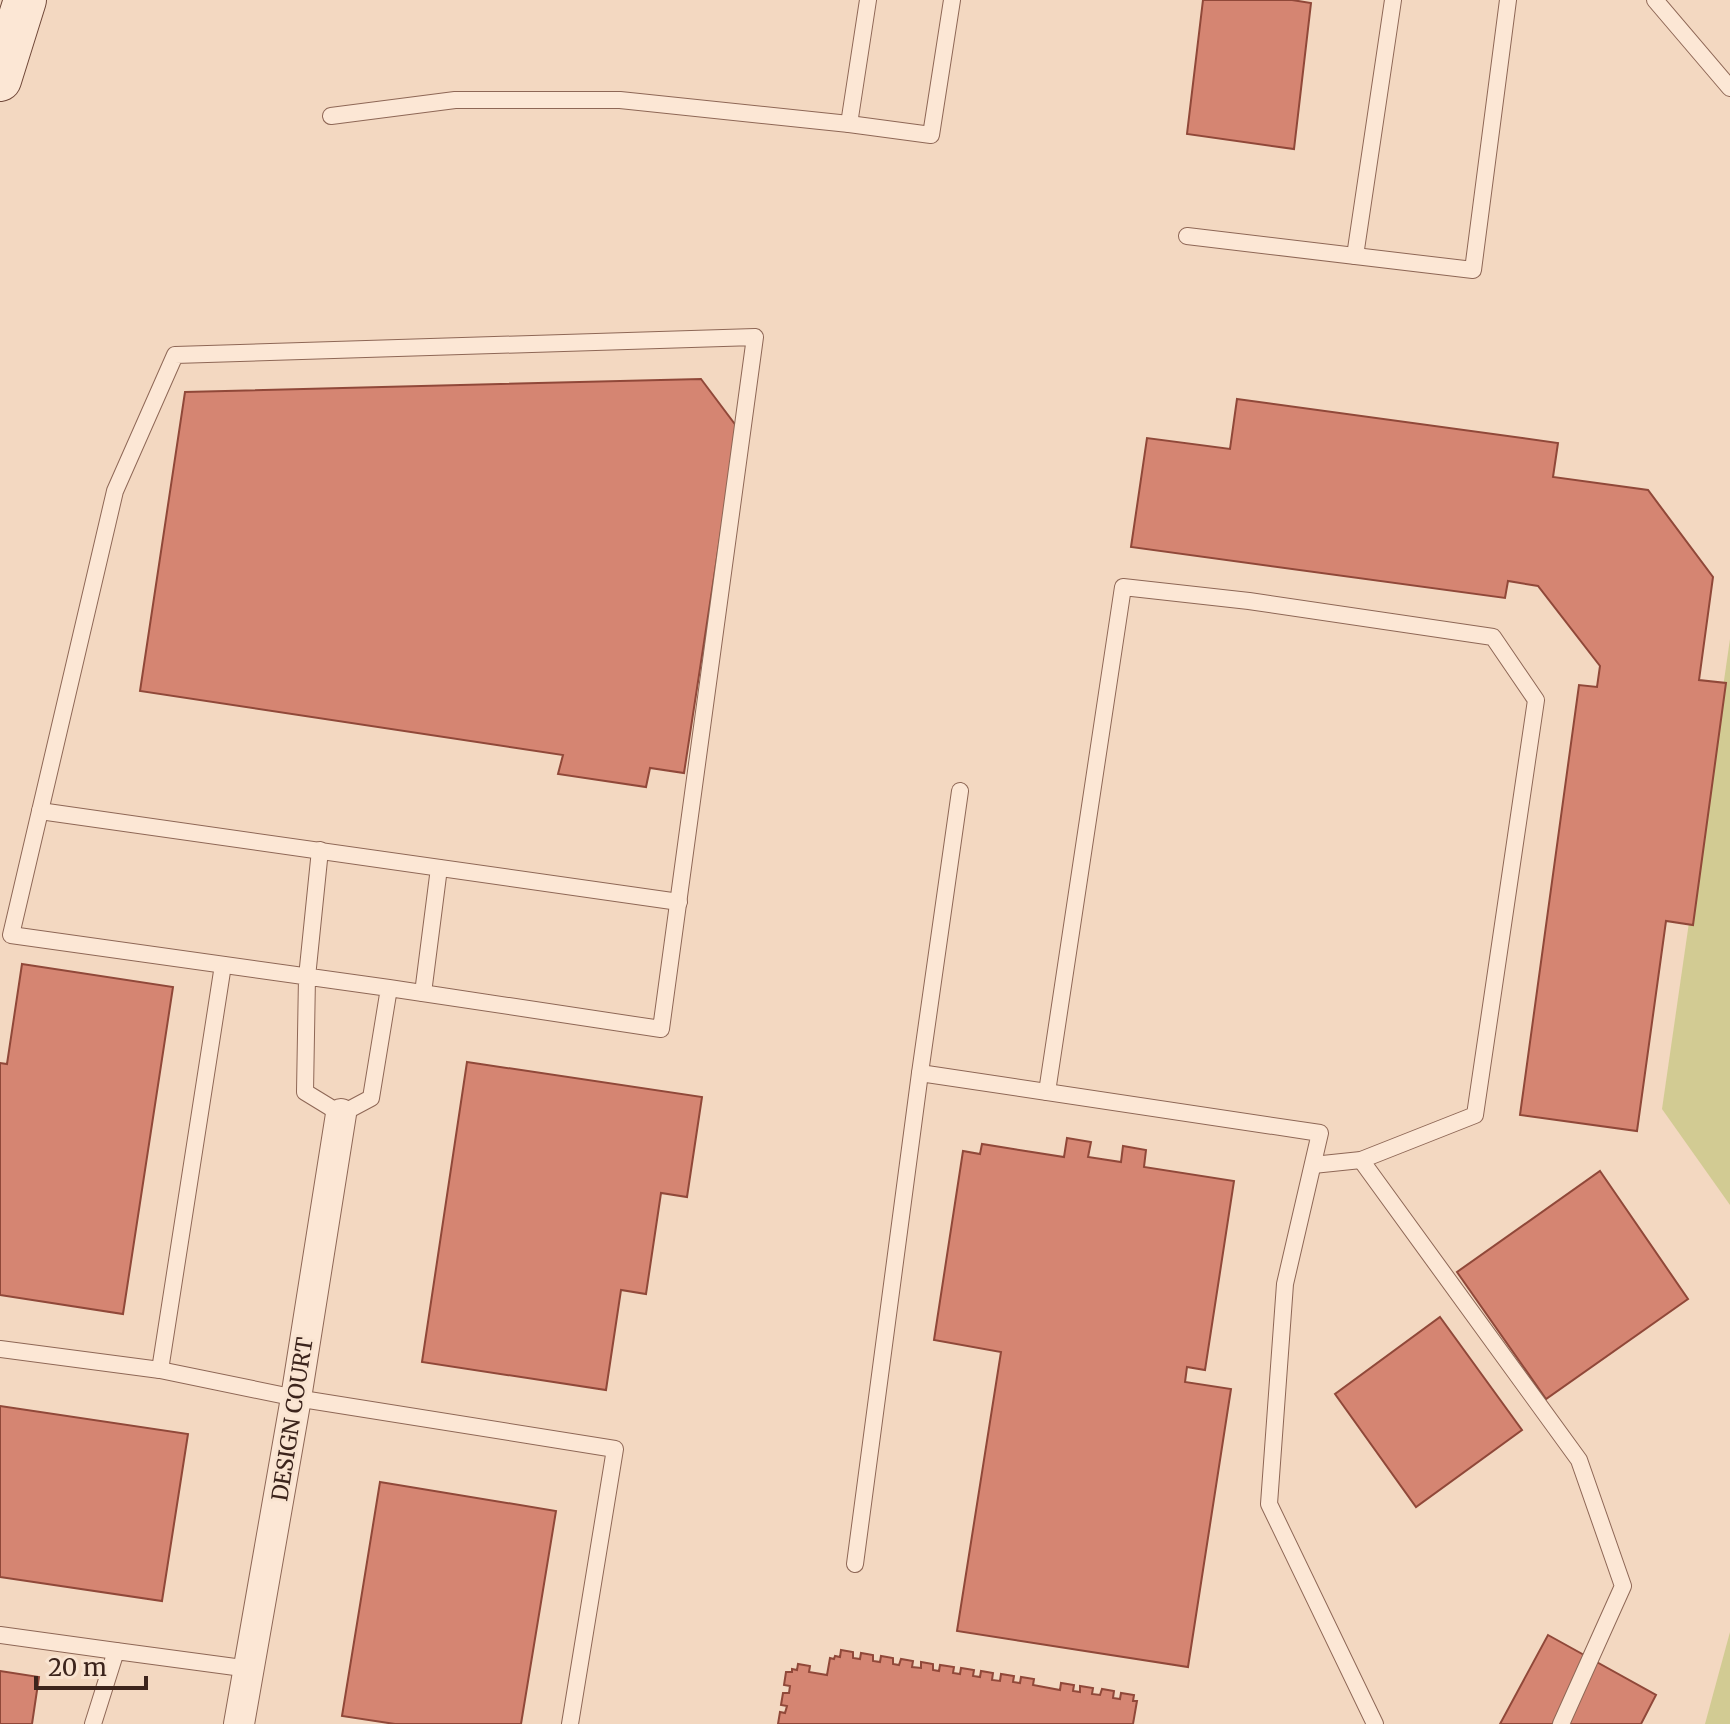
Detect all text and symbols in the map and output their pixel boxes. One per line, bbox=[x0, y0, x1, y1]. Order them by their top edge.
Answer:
street label: DESIGN COURT bbox=[265, 1335, 319, 1503]
scale bar bbox=[36, 1640, 146, 1690]
text: 20 m bbox=[48, 1652, 107, 1683]

